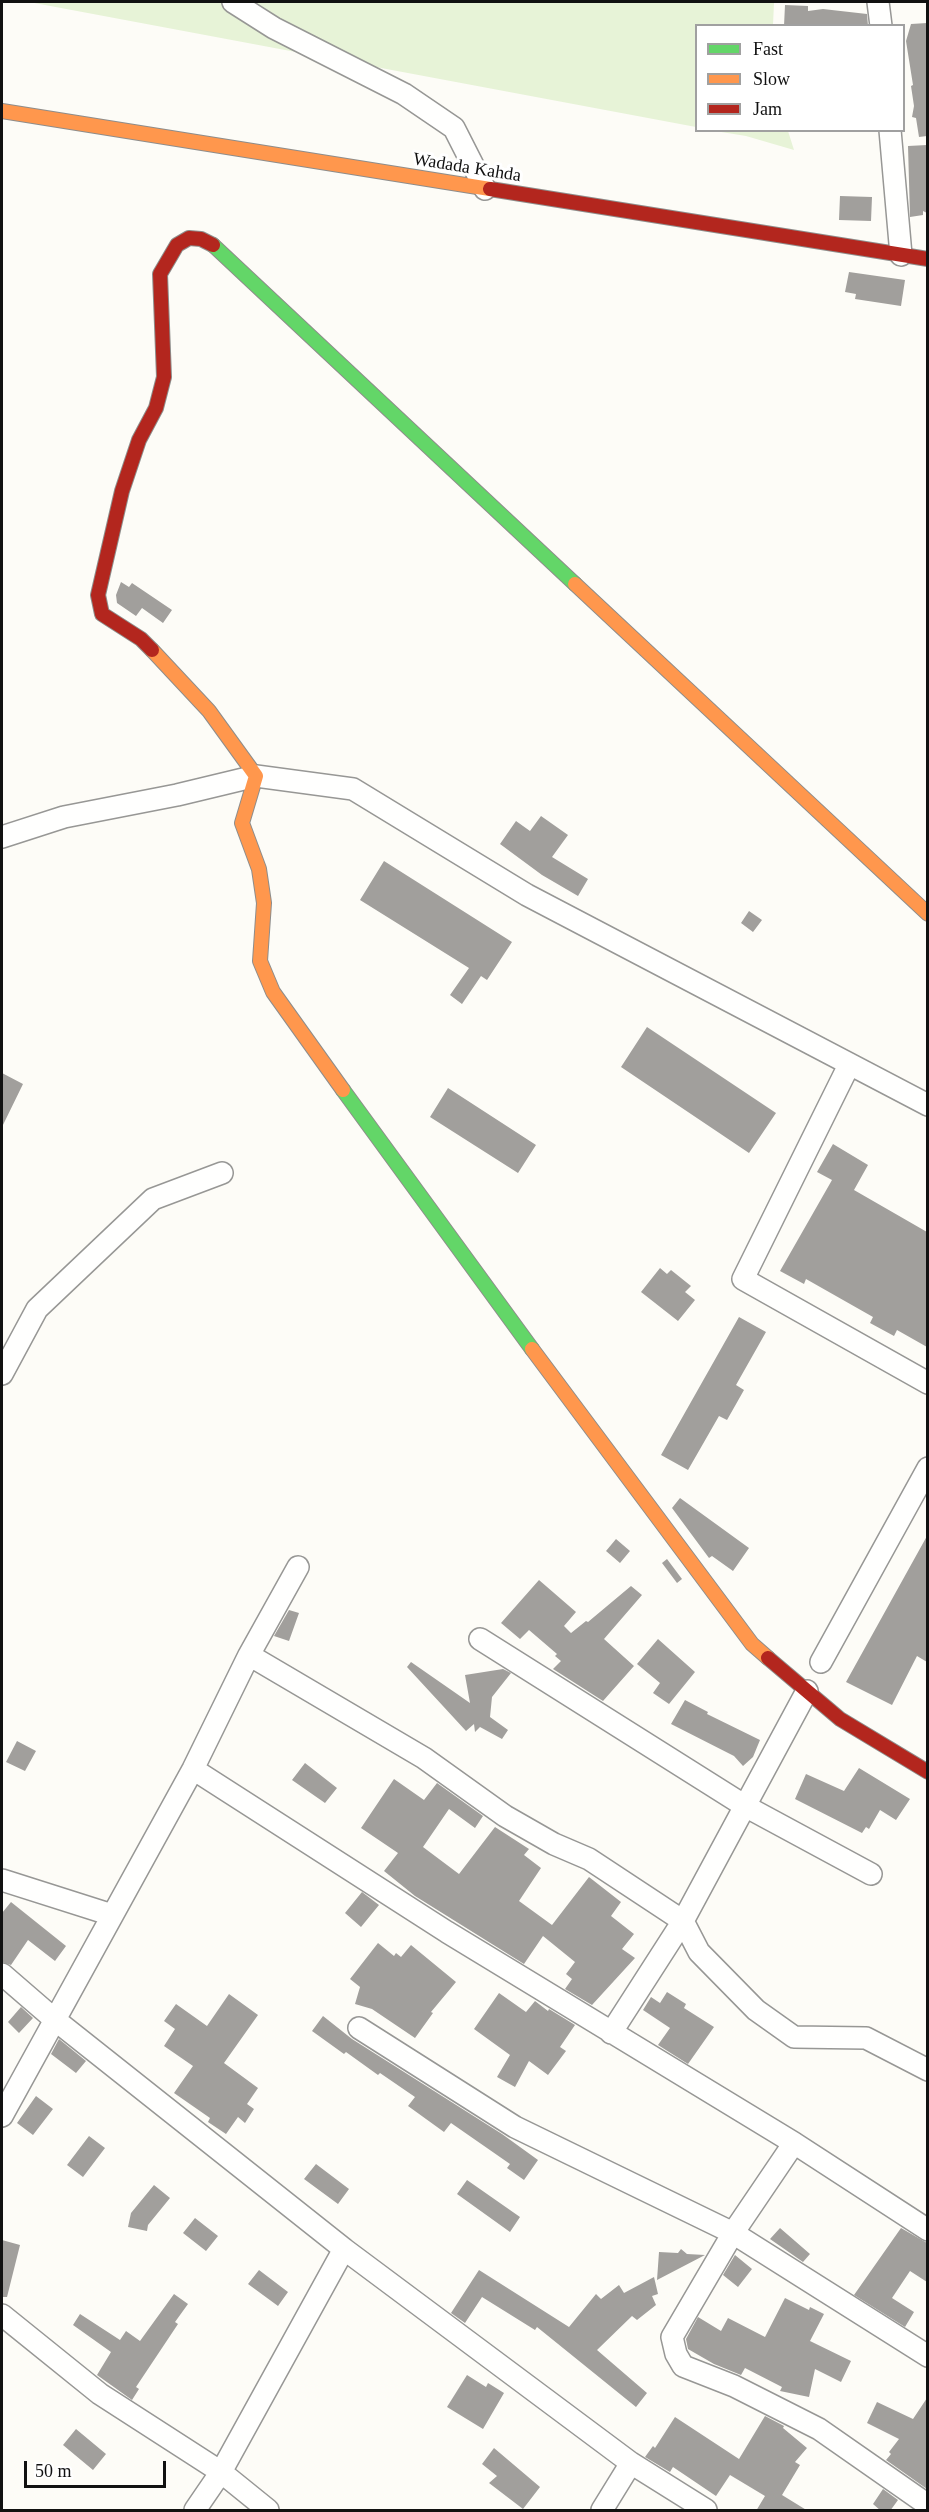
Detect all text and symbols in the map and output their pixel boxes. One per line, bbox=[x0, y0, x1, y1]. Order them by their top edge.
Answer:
legend bbox=[695, 24, 905, 132]
text: Fast bbox=[753, 39, 783, 59]
text: Slow bbox=[753, 69, 790, 89]
text: Jam bbox=[753, 99, 782, 119]
street label: Wadada Kahda bbox=[411, 149, 523, 187]
scale bar bbox=[27, 2449, 170, 2487]
text: 50 m bbox=[35, 2461, 72, 2481]

